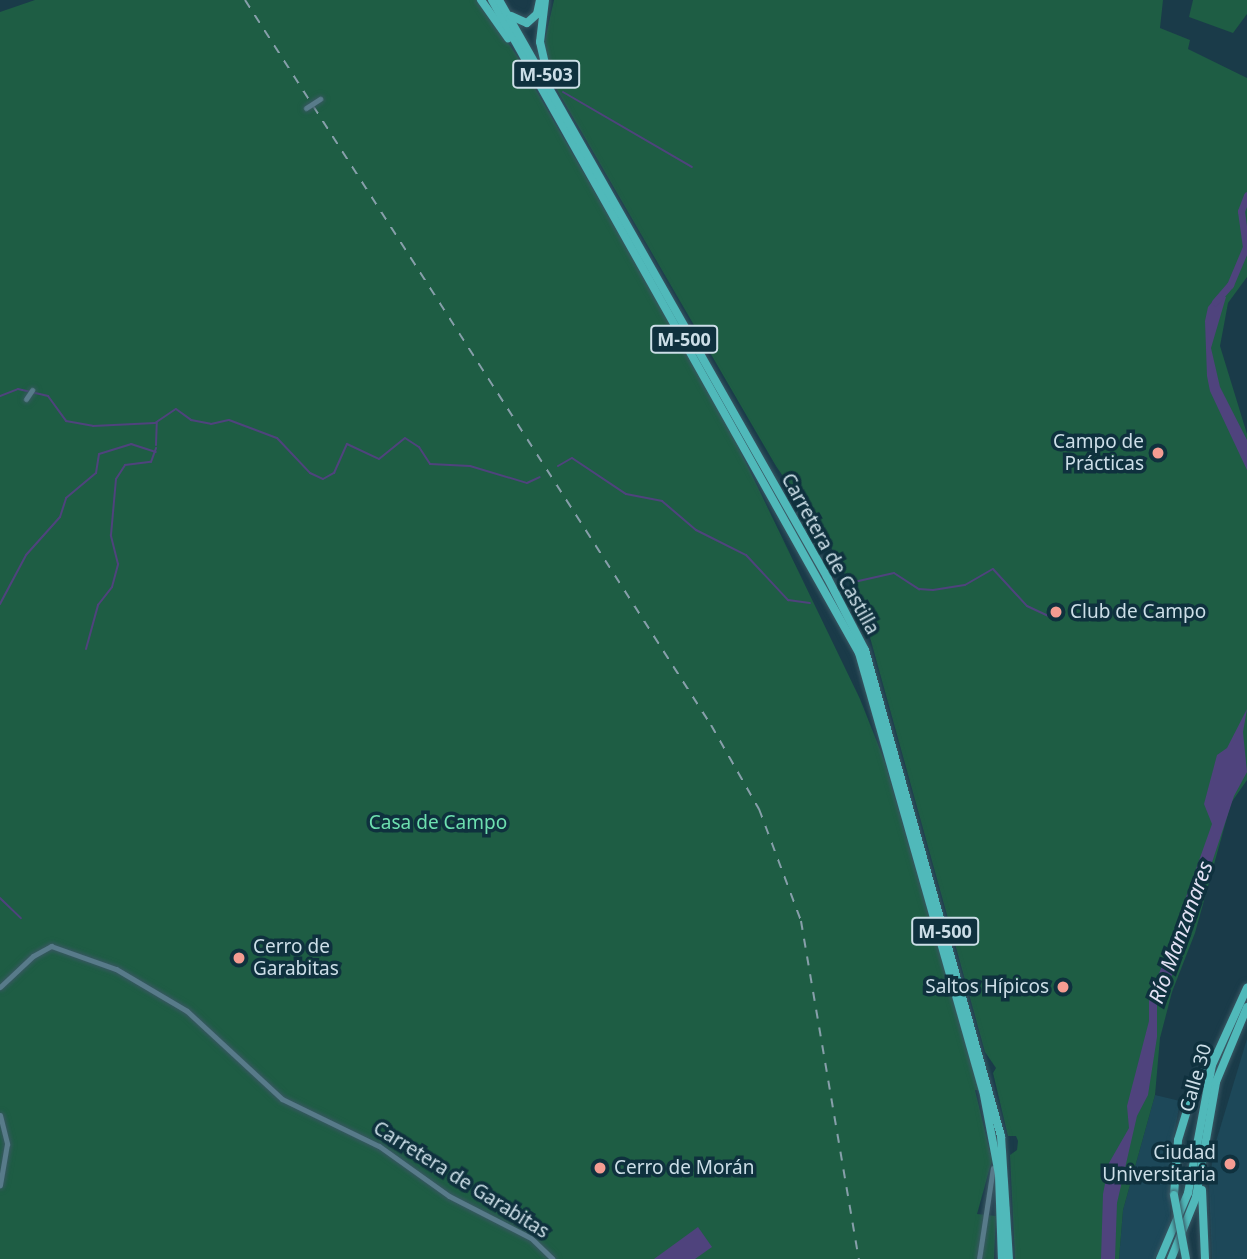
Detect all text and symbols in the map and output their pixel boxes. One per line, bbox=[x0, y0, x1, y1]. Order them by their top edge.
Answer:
road number: M-503 bbox=[511, 60, 581, 88]
road number: M-500 bbox=[649, 324, 719, 354]
place label: Campo de Prácticas bbox=[1053, 431, 1144, 475]
marker: Campo de Prácticas bbox=[1150, 445, 1166, 461]
street label: Carretera de Castilla bbox=[776, 469, 884, 639]
place label: Club de Campo bbox=[1070, 601, 1206, 623]
marker: Club de Campo bbox=[1048, 604, 1064, 620]
park label: Casa de Campo bbox=[369, 812, 507, 834]
water label: Río Manzanares bbox=[1143, 858, 1217, 1006]
road number: M-500 bbox=[910, 916, 980, 946]
place label: Cerro de Garabitas bbox=[253, 936, 339, 980]
marker: Cerro de Garabitas bbox=[231, 950, 247, 966]
place label: Saltos Hípicos bbox=[925, 976, 1049, 998]
marker: Saltos Hípicos bbox=[1055, 979, 1071, 995]
street label: Calle 30 bbox=[1175, 1041, 1217, 1115]
street label: Carretera de Garabitas bbox=[369, 1117, 553, 1243]
place label: Ciudad Universitaria bbox=[1102, 1142, 1216, 1186]
marker: Ciudad Universitaria bbox=[1222, 1156, 1238, 1172]
place label: Cerro de Morán bbox=[614, 1157, 754, 1179]
marker: Cerro de Morán bbox=[592, 1160, 608, 1176]

